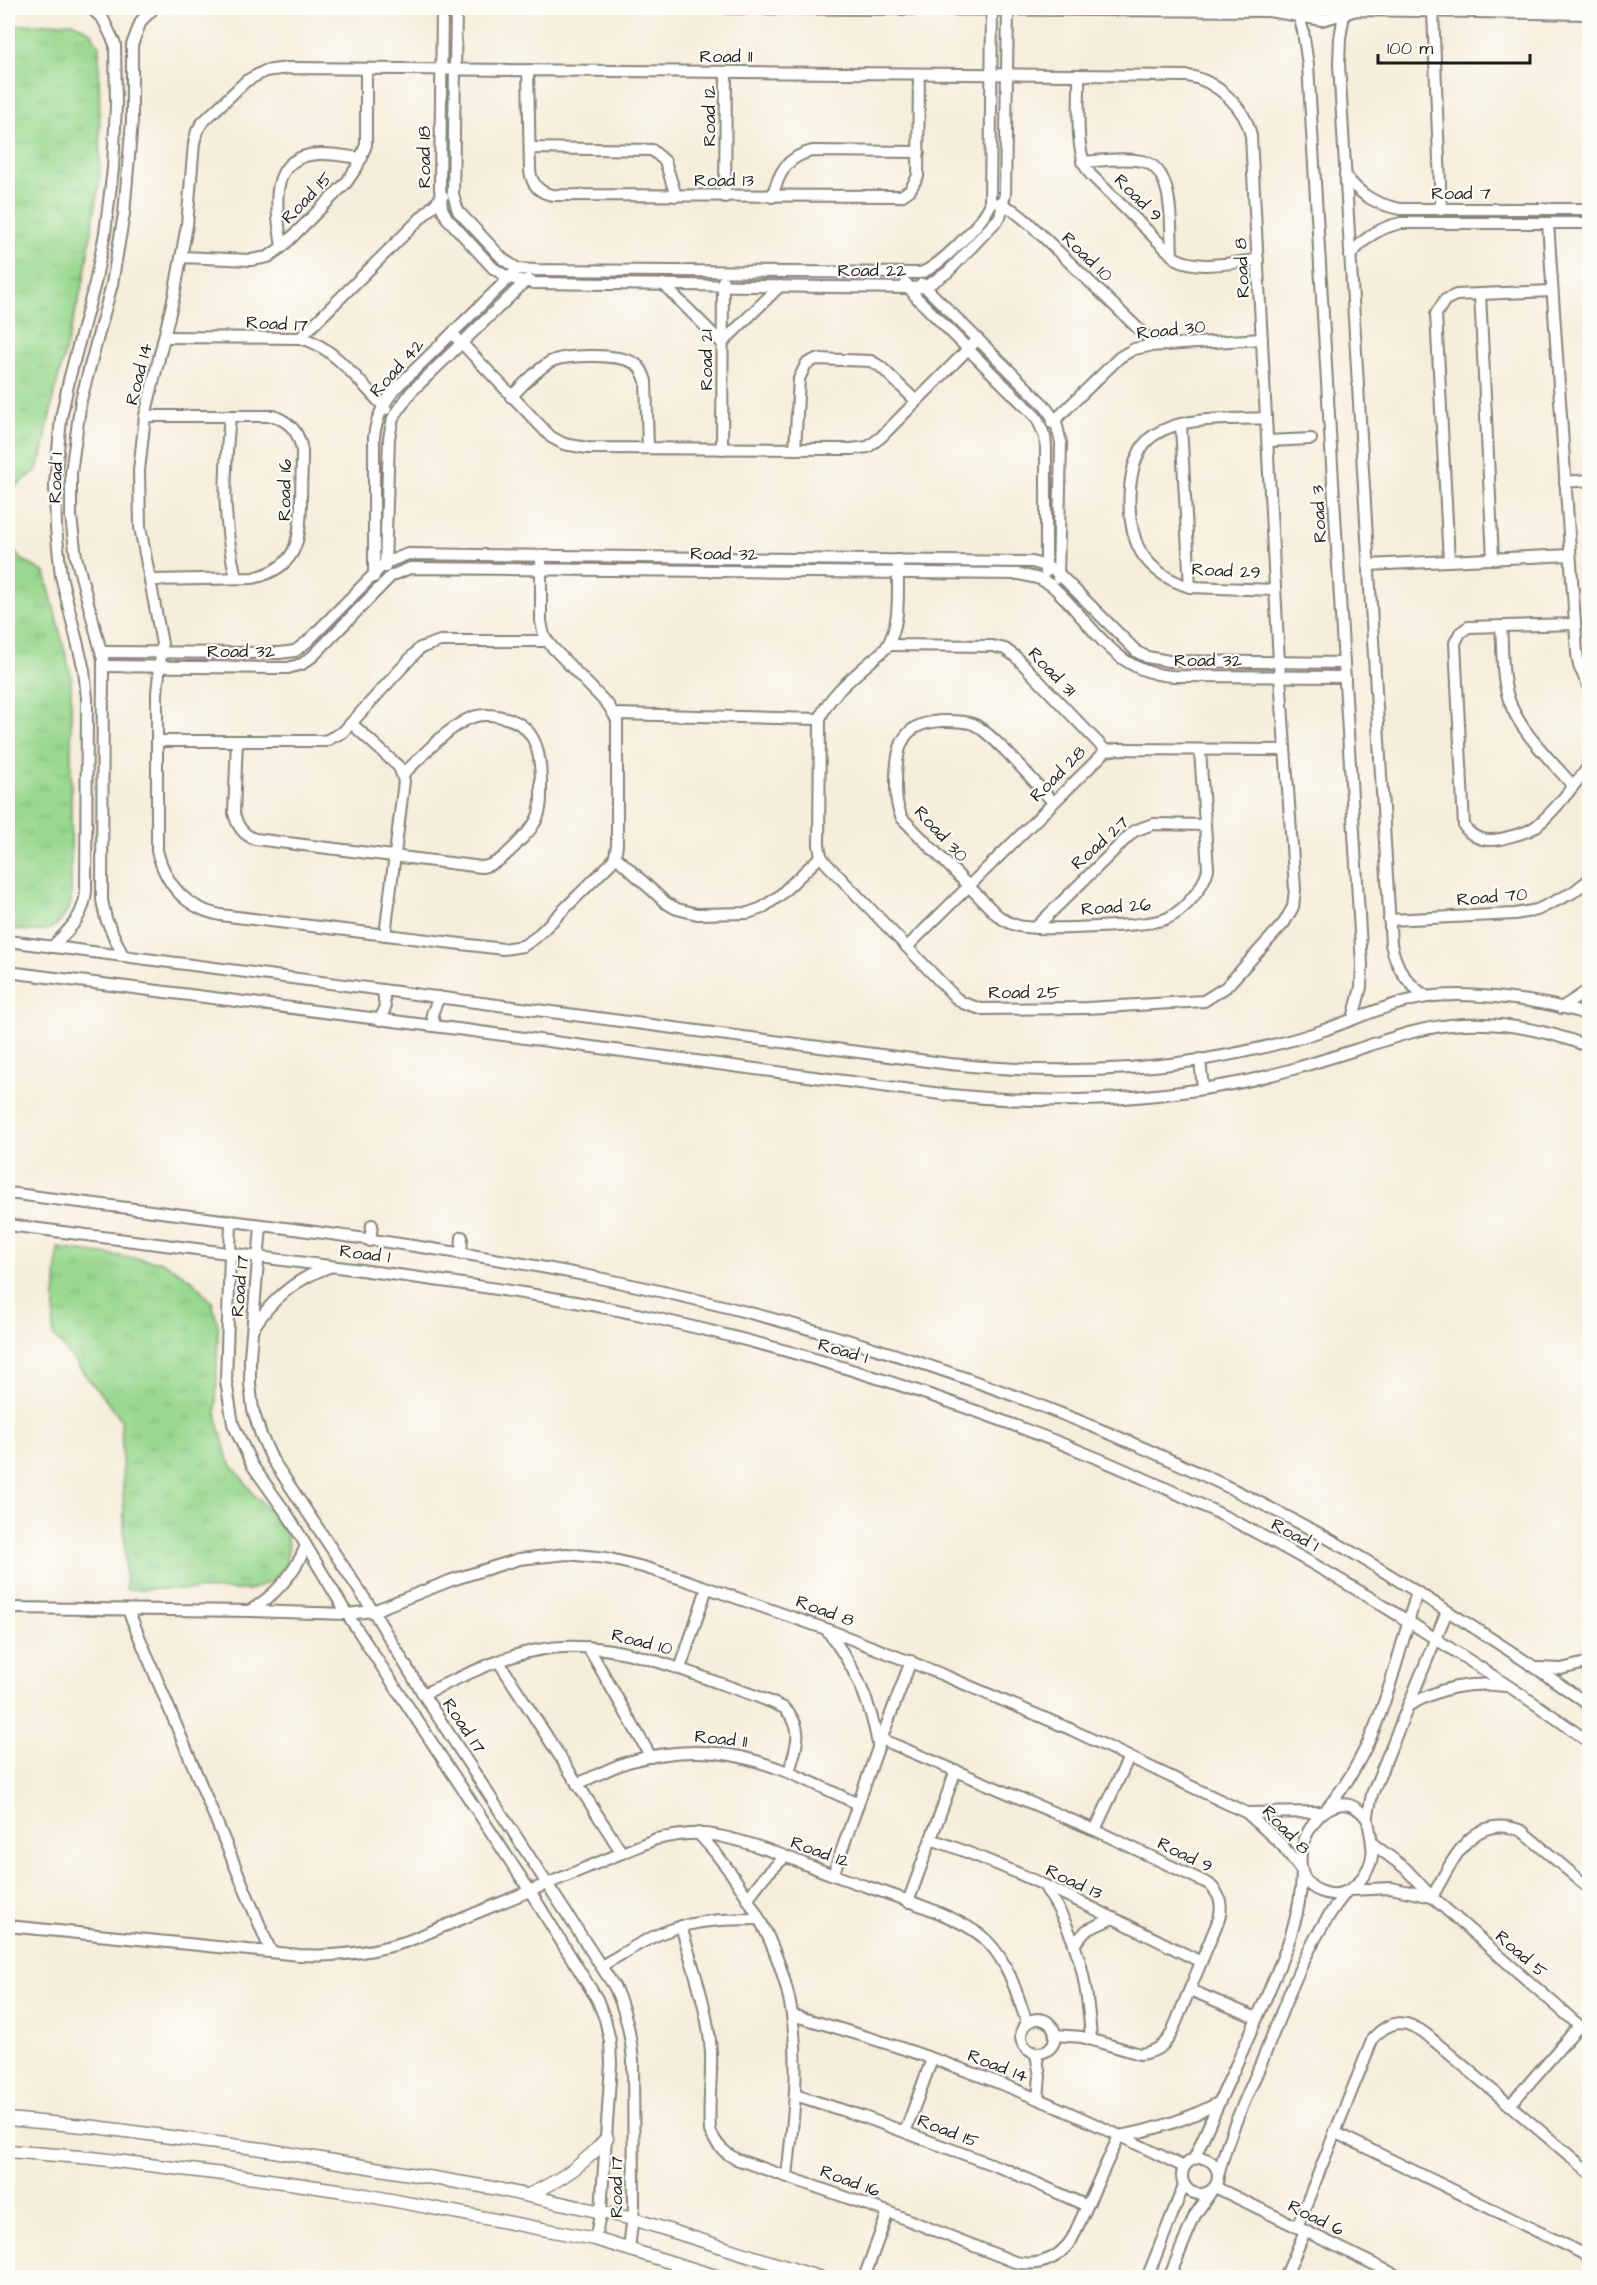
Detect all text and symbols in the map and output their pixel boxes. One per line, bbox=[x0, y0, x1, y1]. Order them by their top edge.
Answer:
scale bar bbox=[1378, 27, 1530, 65]
text: 100 m bbox=[1387, 36, 1433, 61]
street label: Road 11 bbox=[699, 44, 753, 69]
street label: Road 12 bbox=[697, 85, 722, 147]
street label: Road 18 bbox=[412, 125, 437, 188]
street label: Road 15 bbox=[276, 166, 338, 230]
street label: Road 13 bbox=[694, 168, 754, 193]
street label: Road 9 bbox=[1108, 168, 1168, 228]
street label: Road 7 bbox=[1431, 181, 1491, 206]
street label: Road 10 bbox=[1056, 226, 1118, 288]
street label: Road 8 bbox=[1228, 237, 1256, 299]
street label: Road 22 bbox=[837, 258, 907, 283]
street label: Road 17 bbox=[245, 310, 309, 338]
street label: Road 30 bbox=[1135, 314, 1207, 346]
street label: Road 21 bbox=[694, 329, 719, 391]
street label: Road 42 bbox=[364, 333, 431, 403]
street label: Road 14 bbox=[119, 340, 159, 408]
street label: Road 1 bbox=[43, 452, 69, 504]
street label: Road 16 bbox=[272, 459, 298, 521]
street label: Road 3 bbox=[1305, 485, 1333, 543]
street label: Road 32 bbox=[690, 541, 759, 567]
street label: Road 29 bbox=[1191, 557, 1261, 585]
street label: Road 32 bbox=[207, 639, 276, 664]
street label: Road 31 bbox=[1022, 642, 1082, 702]
street label: Road 32 bbox=[1174, 648, 1243, 673]
street label: Road 28 bbox=[1024, 740, 1092, 808]
street label: Road 30 bbox=[908, 800, 974, 868]
street label: Road 27 bbox=[1066, 810, 1134, 876]
street label: Road 70 bbox=[1456, 881, 1528, 913]
street label: Road 26 bbox=[1080, 892, 1152, 922]
street label: Road 25 bbox=[988, 980, 1060, 1005]
street label: Road 1 bbox=[338, 1238, 392, 1270]
street label: Road 17 bbox=[225, 1254, 255, 1318]
street label: Road 1 bbox=[815, 1332, 871, 1370]
street label: Road 1 bbox=[1267, 1512, 1323, 1558]
street label: Road 8 bbox=[792, 1589, 858, 1633]
street label: Road 10 bbox=[609, 1622, 675, 1662]
street label: Road 17 bbox=[436, 1693, 492, 1759]
street label: Road 11 bbox=[693, 1724, 749, 1754]
street label: Road 8 bbox=[1256, 1800, 1316, 1861]
street label: Road 12 bbox=[787, 1830, 854, 1874]
street label: Road 9 bbox=[1153, 1831, 1217, 1879]
street label: Road 13 bbox=[1042, 1858, 1106, 1906]
street label: Road 5 bbox=[1490, 1924, 1553, 1984]
street label: Road 14 bbox=[964, 2043, 1032, 2089]
street label: Road 15 bbox=[914, 2108, 982, 2154]
street label: Road 17 bbox=[604, 2156, 629, 2218]
street label: Road 16 bbox=[817, 2159, 883, 2203]
street label: Road 6 bbox=[1284, 2194, 1348, 2242]

